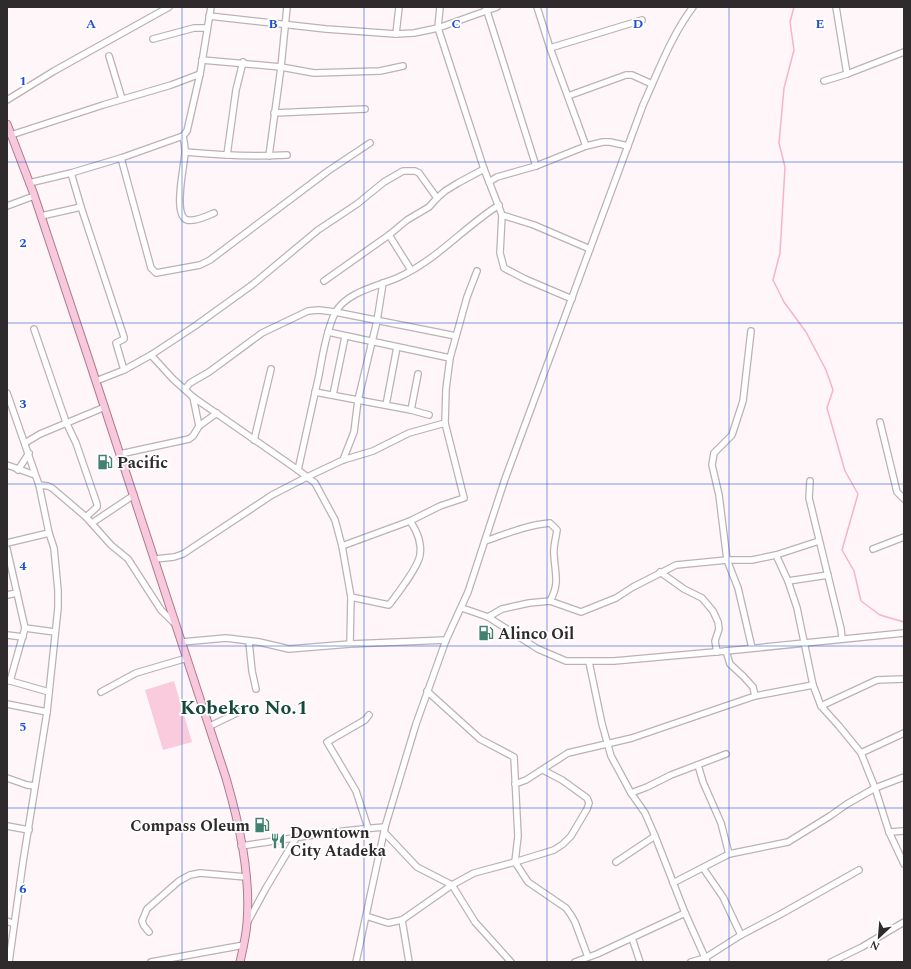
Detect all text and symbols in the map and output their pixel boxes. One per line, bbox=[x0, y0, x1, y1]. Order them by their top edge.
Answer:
text: A bbox=[86, 14, 96, 34]
text: B bbox=[268, 14, 278, 34]
text: C bbox=[451, 14, 461, 34]
text: D bbox=[633, 14, 643, 34]
text: E bbox=[816, 14, 825, 34]
text: 1 bbox=[19, 71, 27, 91]
text: 2 bbox=[19, 233, 27, 253]
text: 3 bbox=[19, 394, 27, 414]
place label: Pacific bbox=[117, 451, 168, 475]
fuel station icon: Pacific bbox=[96, 453, 114, 471]
text: 4 bbox=[19, 556, 27, 576]
place label: Alinco Oil bbox=[498, 622, 574, 646]
fuel station icon: Alinco Oil bbox=[477, 624, 495, 642]
district label: Kobekro No.1 bbox=[180, 693, 308, 723]
text: 5 bbox=[19, 717, 27, 737]
place label: Compass Oleum bbox=[130, 814, 251, 838]
fuel station icon: Compass Oleum bbox=[253, 816, 271, 834]
place label: Downtown City Atadeka bbox=[290, 821, 387, 863]
restaurant icon: Downtown City Atadeka bbox=[269, 832, 287, 850]
text: 6 bbox=[19, 879, 27, 899]
north arrow bbox=[859, 917, 899, 957]
text: N bbox=[867, 936, 883, 955]

